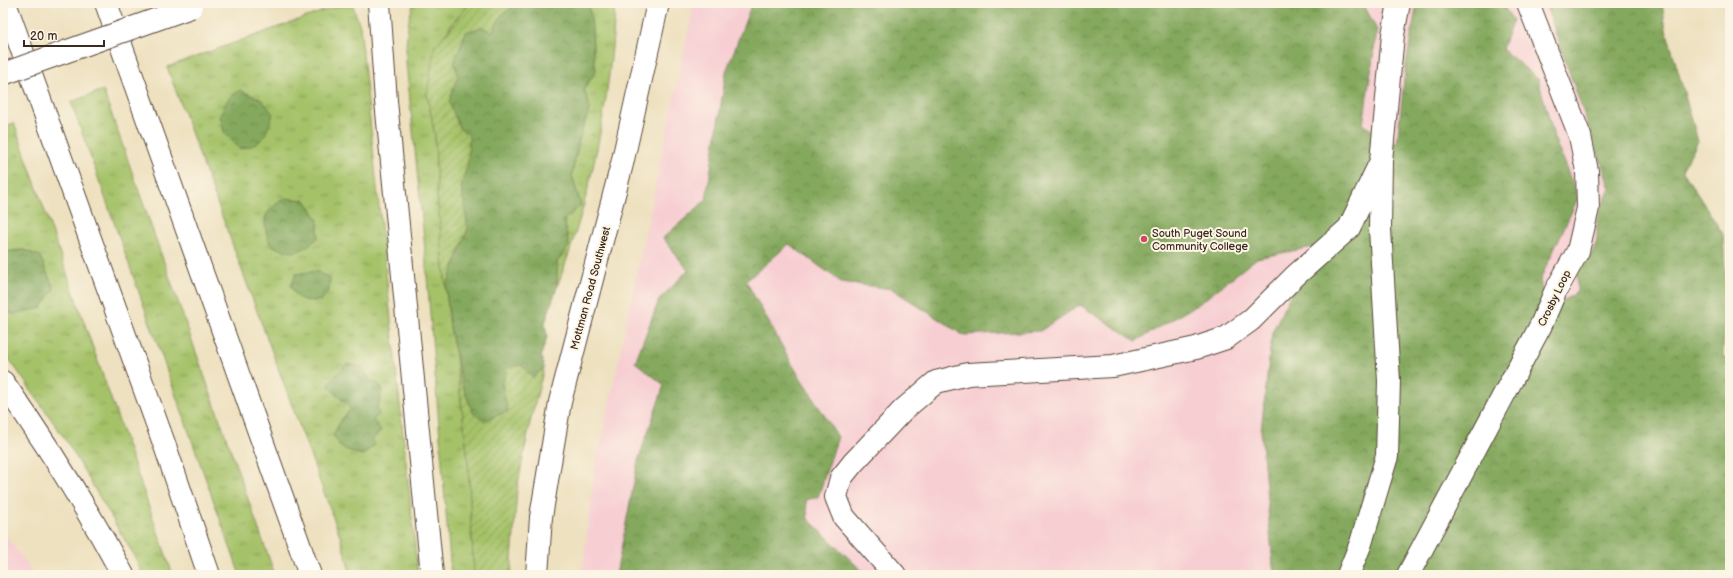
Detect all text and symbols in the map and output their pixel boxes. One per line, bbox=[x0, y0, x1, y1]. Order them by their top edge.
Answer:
scale bar bbox=[24, 22, 104, 48]
text: 20 m bbox=[30, 29, 57, 44]
street label: Mottman Road Southwest bbox=[568, 224, 613, 351]
place label: South Puget Sound Community College bbox=[1152, 227, 1249, 253]
marker: South Puget Sound Community College bbox=[1139, 234, 1149, 244]
street label: Crosby Loop bbox=[1535, 268, 1574, 329]

